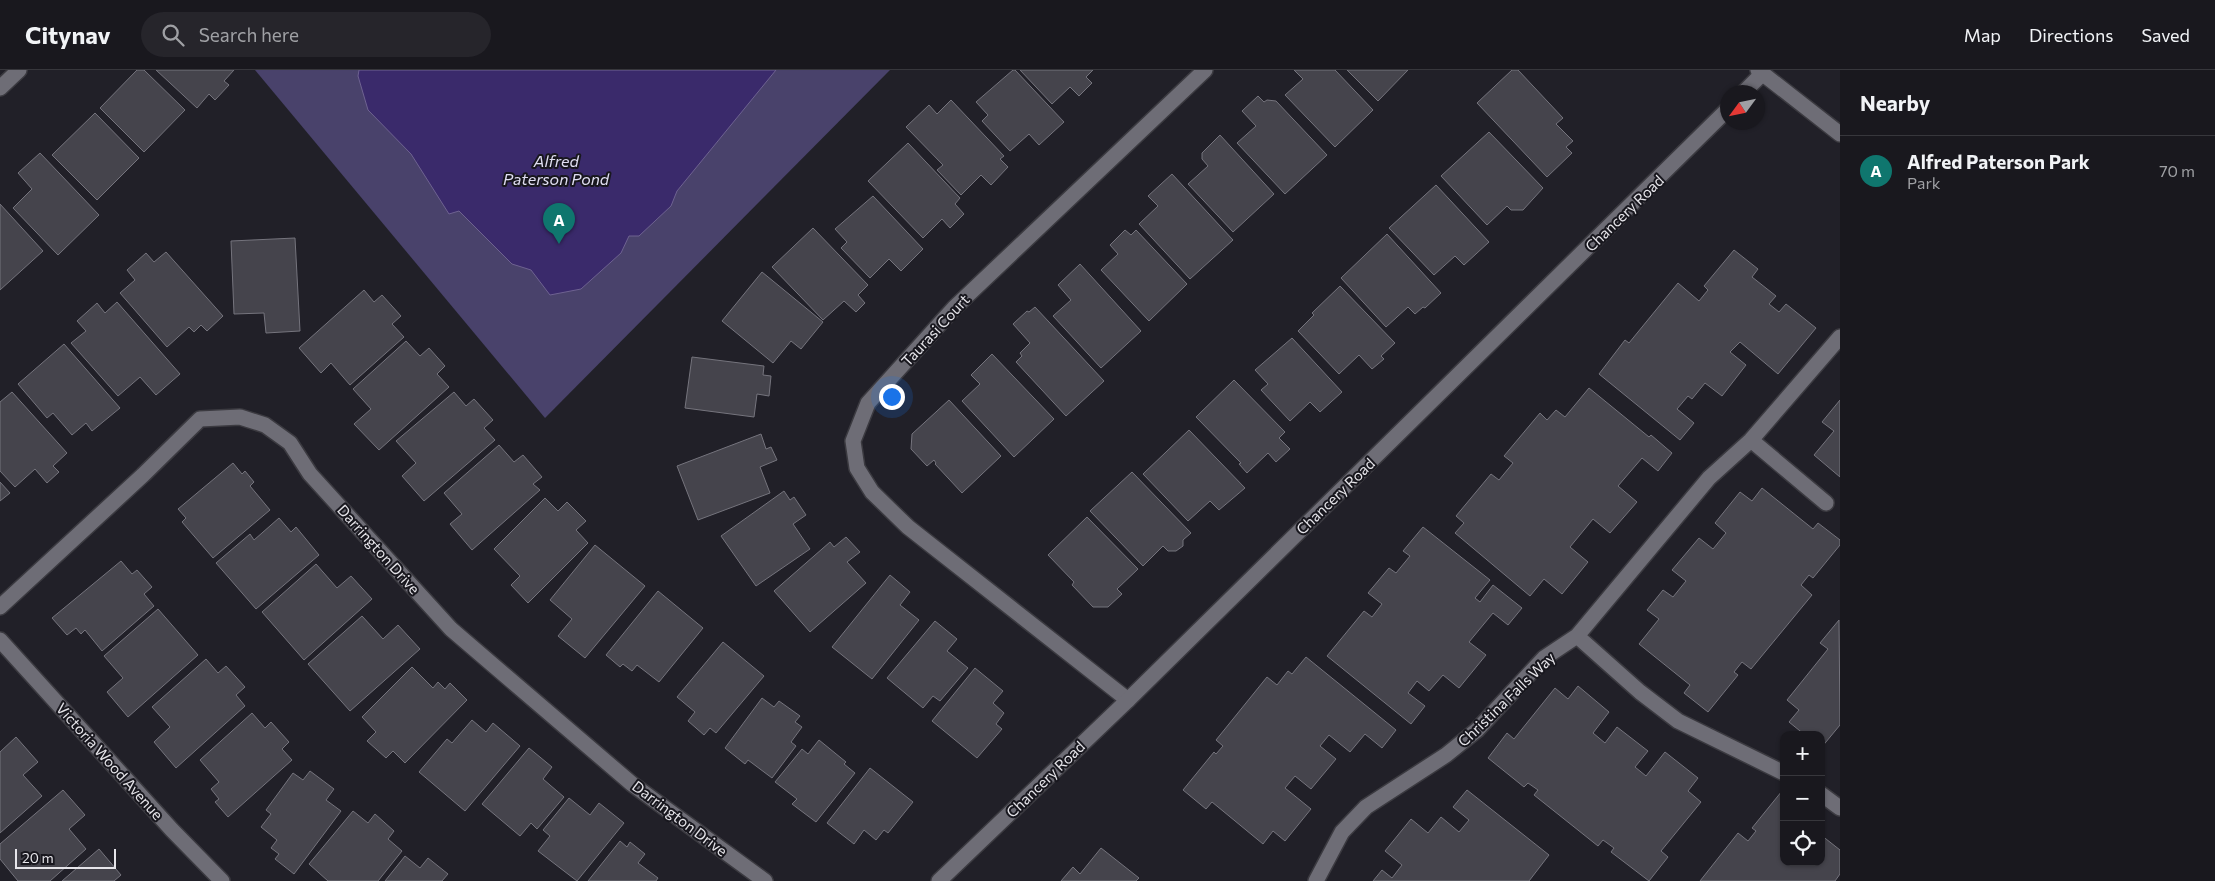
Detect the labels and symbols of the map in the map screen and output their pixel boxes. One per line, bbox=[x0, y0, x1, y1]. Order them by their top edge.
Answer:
north arrow bbox=[1720, 85, 1765, 130]
water label: Alfred Paterson Pond bbox=[503, 151, 610, 188]
street label: Chancery Road bbox=[1581, 171, 1667, 255]
pin: A bbox=[543, 203, 575, 244]
street label: Taurasi Court bbox=[897, 290, 973, 370]
your location bbox=[879, 384, 905, 410]
street label: Chancery Road bbox=[1292, 454, 1378, 538]
street label: Darrington Drive bbox=[334, 501, 424, 598]
street label: Christina Falls Way bbox=[1454, 648, 1559, 750]
street label: Victoria Wood Avenue bbox=[53, 699, 167, 823]
street label: Chancery Road bbox=[1002, 737, 1088, 821]
street label: Darrington Drive bbox=[629, 776, 731, 860]
scale bar bbox=[15, 846, 116, 869]

